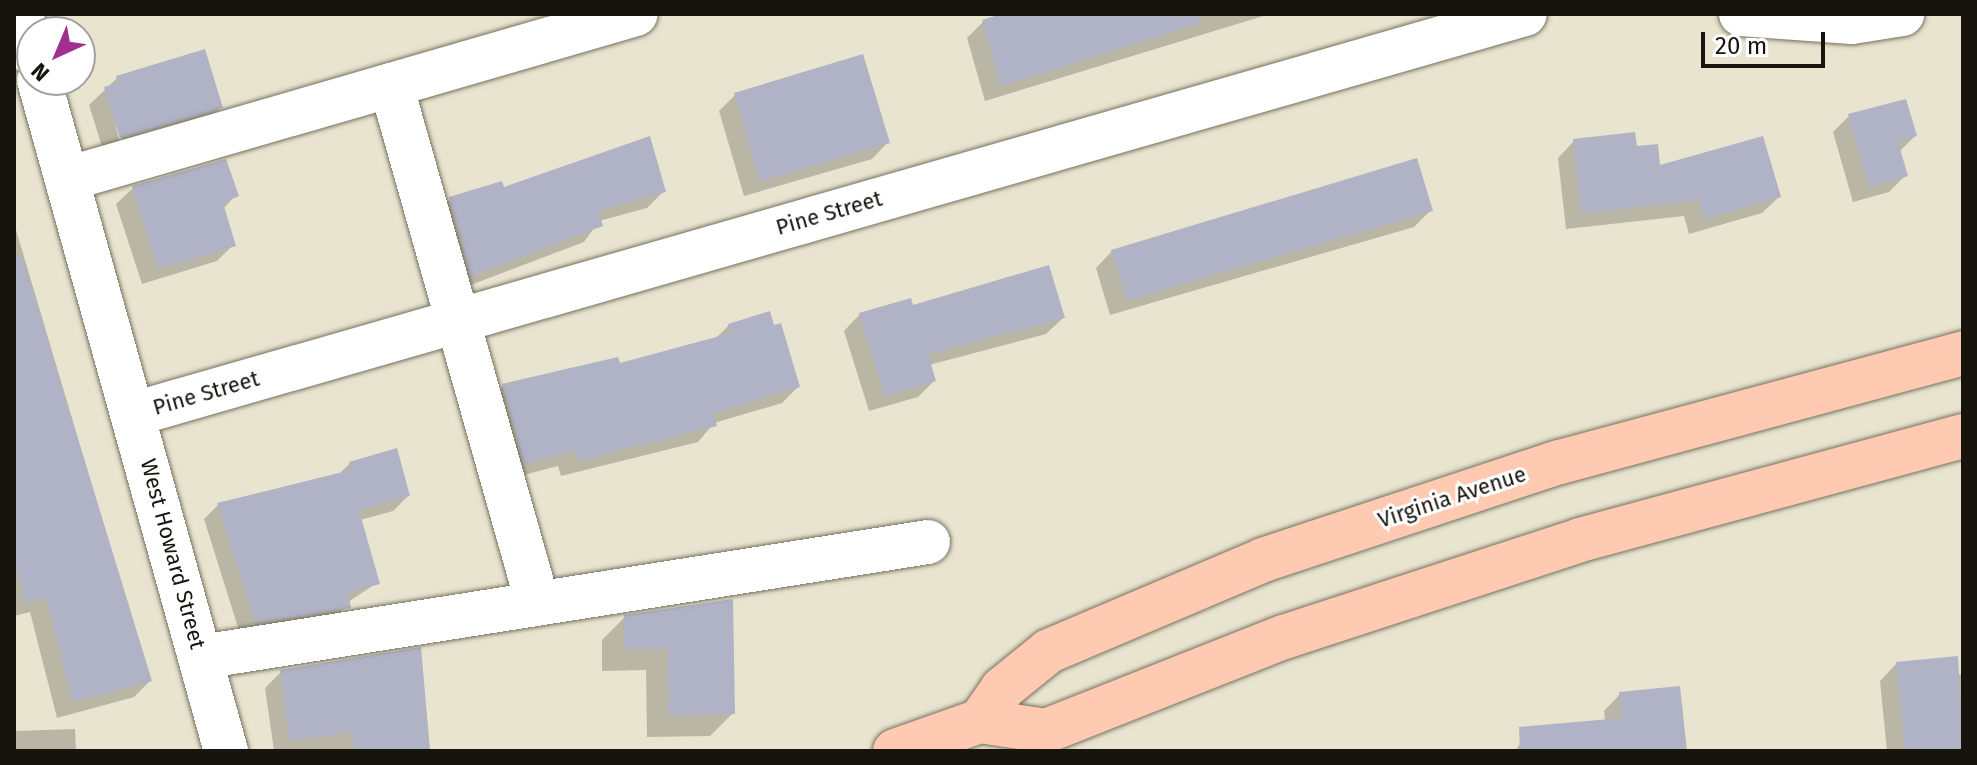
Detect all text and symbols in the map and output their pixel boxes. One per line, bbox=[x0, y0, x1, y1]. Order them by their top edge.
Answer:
north arrow bbox=[16, 16, 96, 96]
scale bar bbox=[1705, 16, 1829, 66]
text: 20 m bbox=[1715, 32, 1767, 60]
text: N bbox=[26, 57, 55, 87]
street label: Pine Street bbox=[773, 185, 885, 241]
street label: Pine Street bbox=[150, 365, 262, 421]
street label: West Howard Street bbox=[135, 456, 211, 652]
street label: Virginia Avenue bbox=[1375, 461, 1529, 533]

